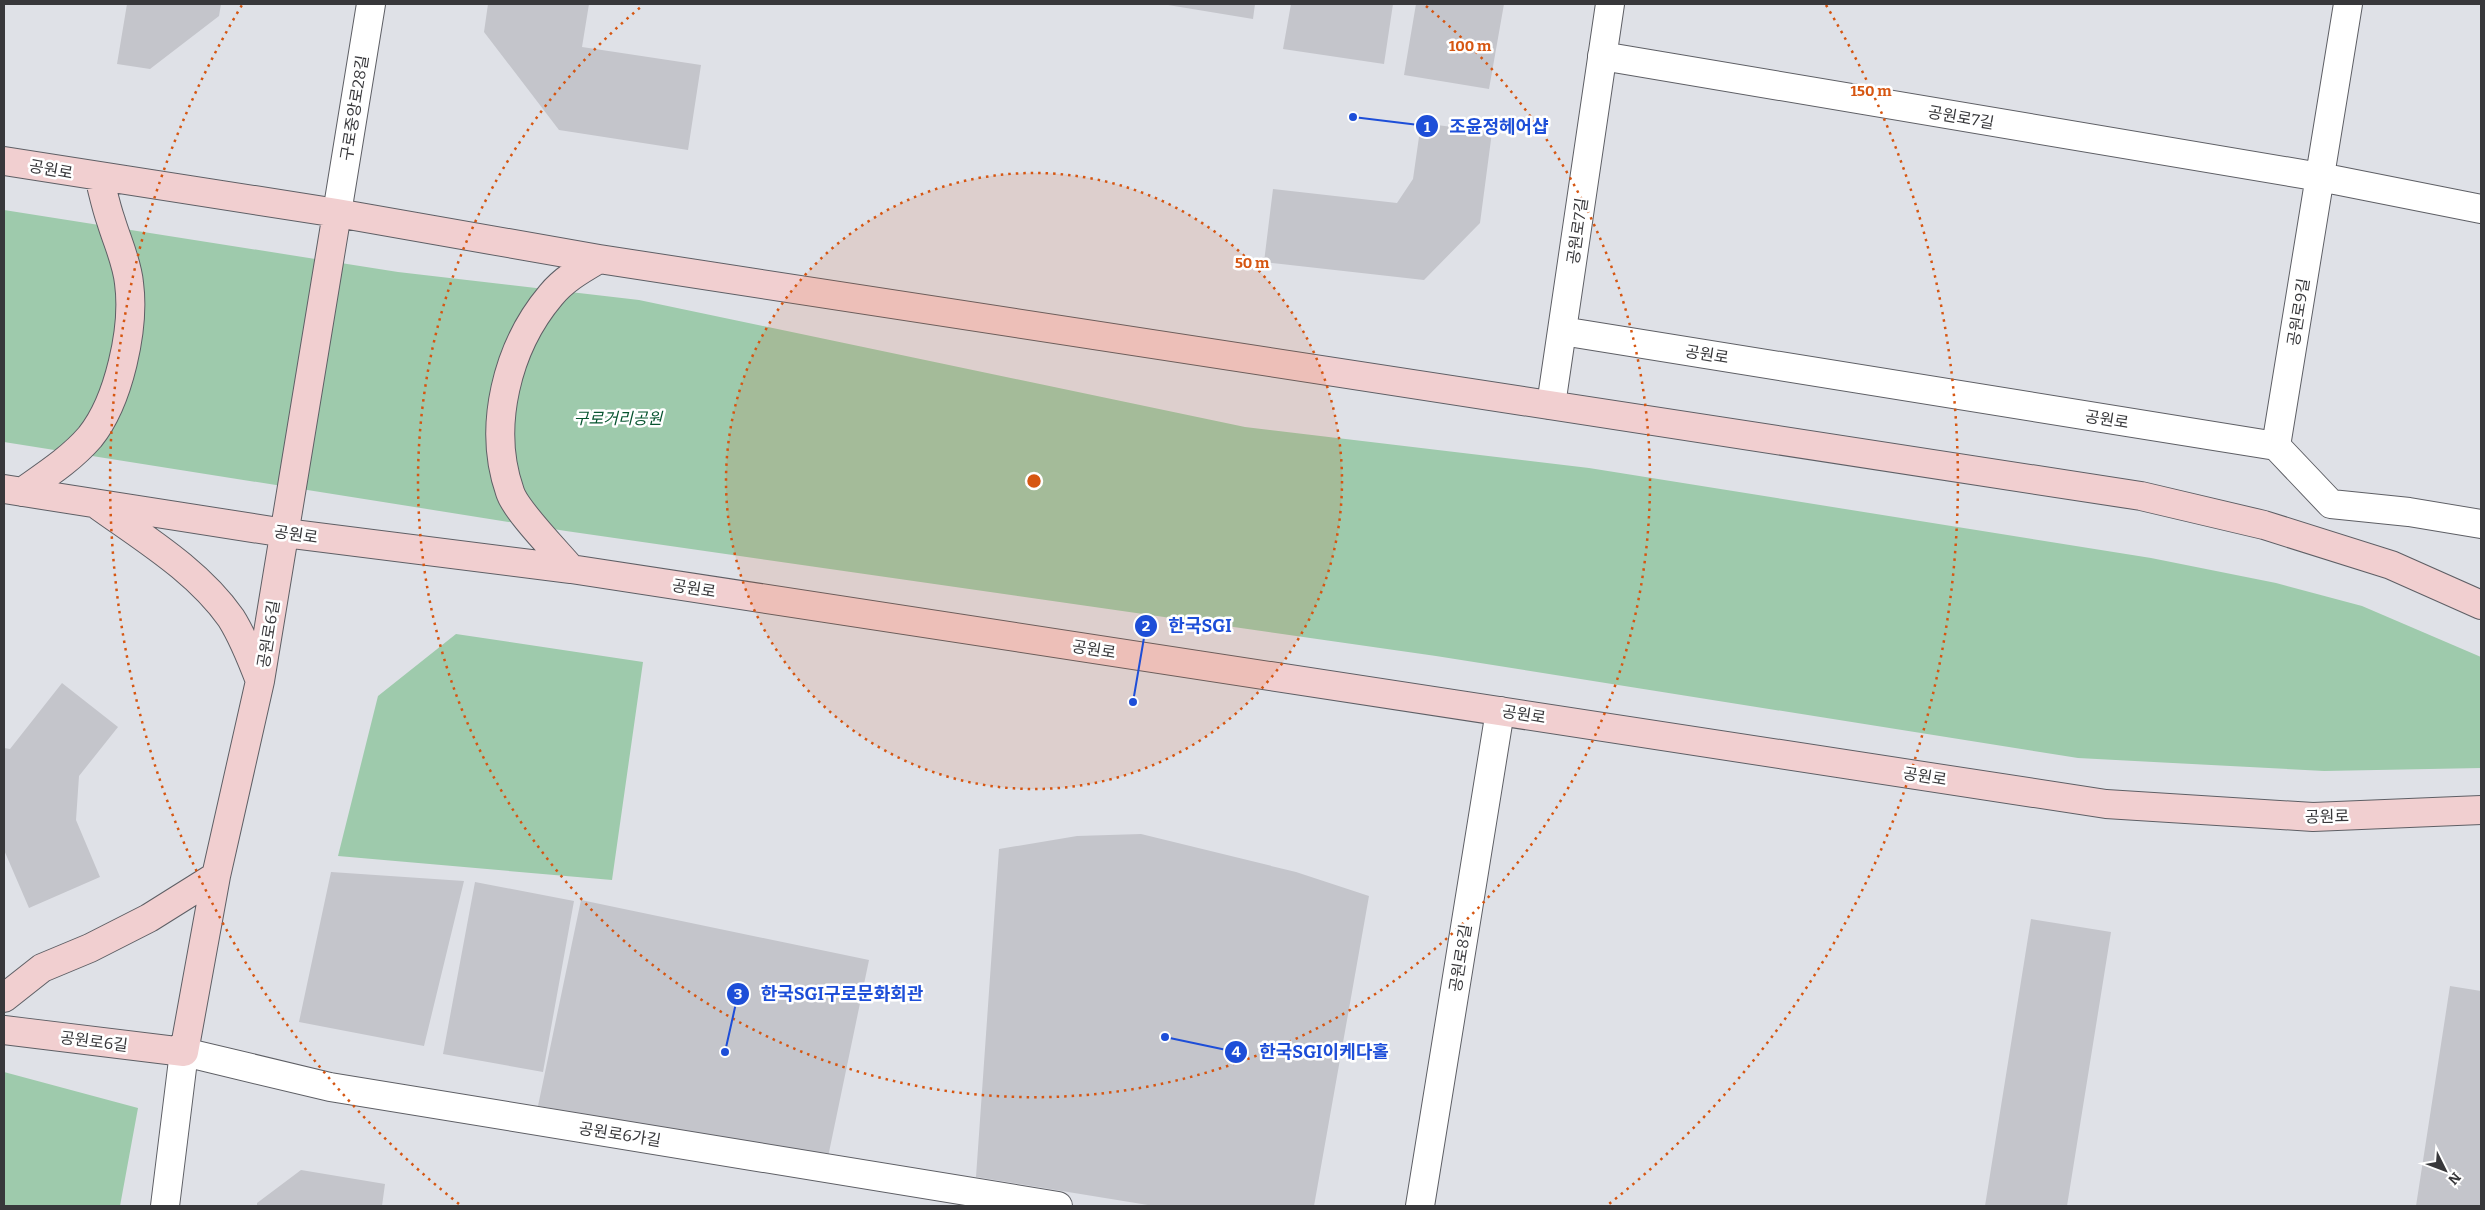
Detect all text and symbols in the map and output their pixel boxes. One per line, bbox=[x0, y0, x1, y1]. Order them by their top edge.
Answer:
text: 100 m bbox=[1449, 37, 1492, 55]
street label: 구로중앙로28길 bbox=[337, 54, 372, 162]
text: 150 m bbox=[1850, 82, 1892, 100]
street label: 공원로7길 bbox=[1926, 102, 1996, 133]
callout: 조윤정헤어샵 bbox=[1414, 110, 1558, 143]
text: 조윤정헤어샵 bbox=[1449, 116, 1549, 138]
text: 1 bbox=[1424, 118, 1431, 136]
street label: 공원로 bbox=[28, 156, 75, 183]
street label: 공원로7길 bbox=[1563, 197, 1592, 266]
text: 50 m bbox=[1235, 254, 1270, 272]
street label: 공원로9길 bbox=[2284, 277, 2313, 347]
street label: 공원로 bbox=[1684, 342, 1730, 367]
street label: 공원로 bbox=[2084, 407, 2130, 432]
park label: 구로거리공원 bbox=[574, 409, 663, 428]
centre of rings bbox=[1025, 472, 1043, 490]
street label: 공원로 bbox=[273, 522, 319, 547]
street label: 공원로 bbox=[671, 576, 717, 601]
street label: 공원로6길 bbox=[254, 599, 283, 669]
callout: 한국SGI bbox=[1133, 609, 1242, 642]
text: 한국SGI bbox=[1168, 615, 1232, 637]
text: 2 bbox=[1142, 617, 1150, 635]
street label: 공원로 bbox=[1071, 637, 1117, 662]
street label: 공원로 bbox=[1501, 702, 1547, 727]
street label: 공원로 bbox=[1902, 764, 1948, 789]
street label: 공원로 bbox=[2305, 807, 2350, 826]
street label: 공원로8길 bbox=[1446, 923, 1475, 993]
callout: 한국SGI구로문화회관 bbox=[726, 977, 934, 1010]
text: 한국SGI구로문화회관 bbox=[761, 983, 924, 1005]
text: 3 bbox=[734, 985, 742, 1003]
street label: 공원로6길 bbox=[59, 1028, 129, 1055]
callout: 한국SGI이케다홀 bbox=[1224, 1035, 1399, 1068]
text: 한국SGI이케다홀 bbox=[1259, 1041, 1389, 1063]
text: 4 bbox=[1231, 1043, 1241, 1061]
street label: 공원로6가길 bbox=[577, 1119, 662, 1150]
north arrow bbox=[2420, 1145, 2470, 1195]
text: N bbox=[2444, 1169, 2464, 1188]

